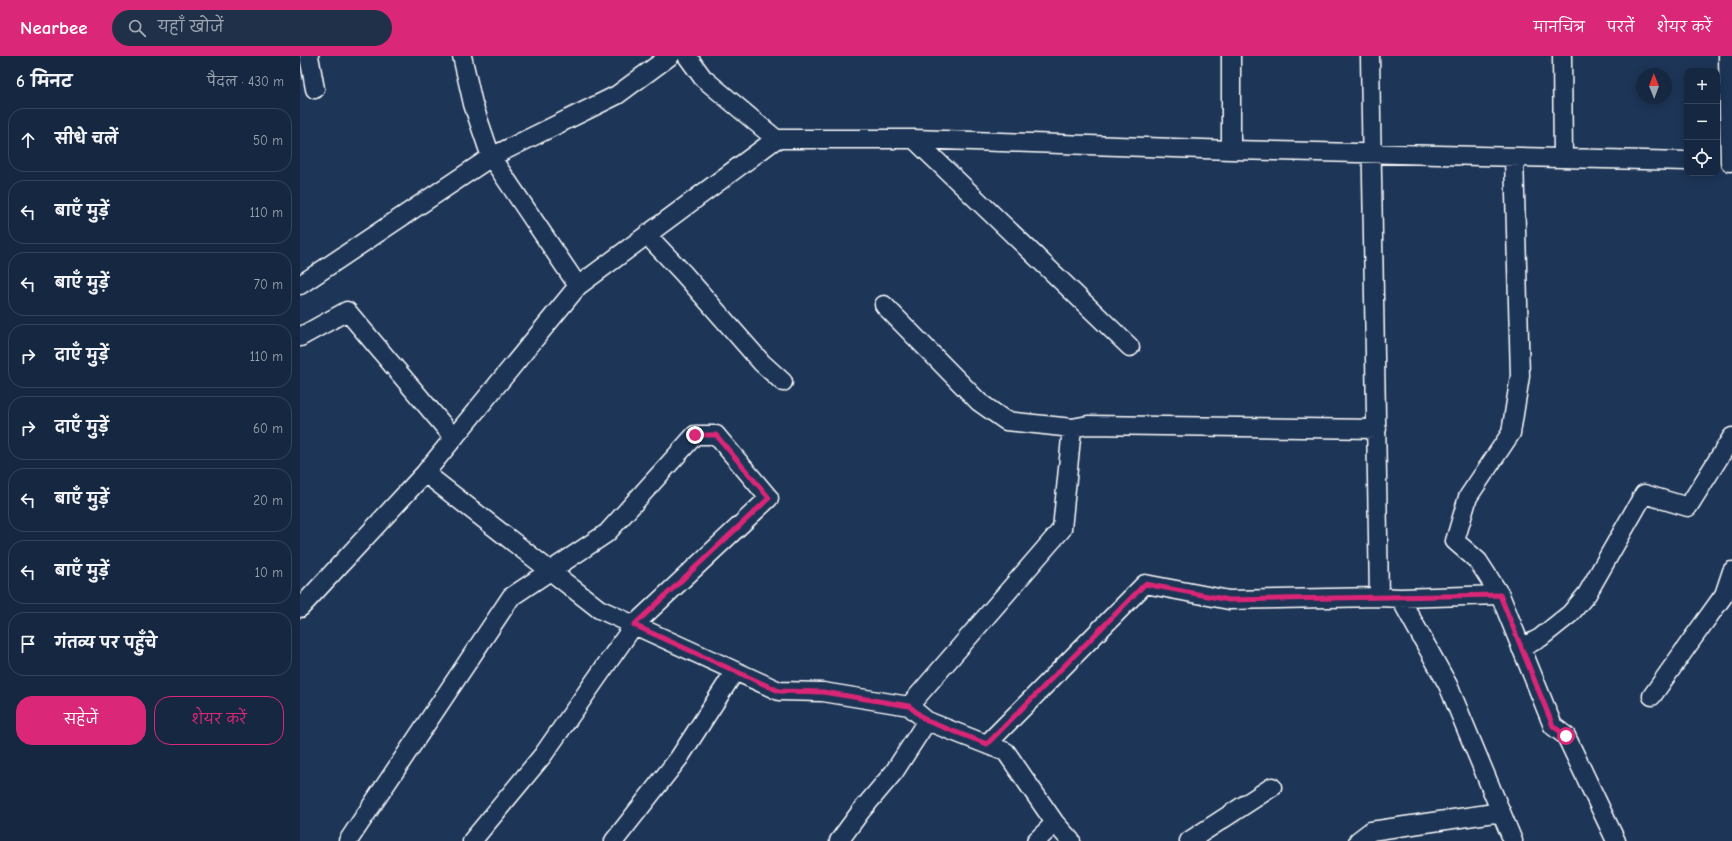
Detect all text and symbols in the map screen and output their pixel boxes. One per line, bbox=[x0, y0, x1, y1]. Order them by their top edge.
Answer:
search box bbox=[112, 10, 392, 46]
text: Nearbee bbox=[20, 17, 88, 39]
icon: search bbox=[126, 17, 148, 39]
text: यहाँ खोजें bbox=[158, 18, 223, 36]
text: मानचित्र bbox=[1534, 19, 1585, 36]
text: परतें bbox=[1607, 19, 1634, 36]
text: शेयर करें bbox=[1656, 19, 1712, 36]
north arrow bbox=[1636, 68, 1672, 104]
map controls bbox=[1684, 68, 1720, 176]
button: + bbox=[1684, 68, 1720, 104]
text: 6 मिनट bbox=[16, 72, 72, 91]
text: पैदल · 430 m bbox=[207, 74, 284, 89]
button: − bbox=[1684, 104, 1720, 140]
icon: ahead bbox=[17, 129, 39, 151]
text: सीधे चलें bbox=[55, 130, 118, 148]
text: 50 m bbox=[253, 133, 283, 148]
button: locate bbox=[1684, 140, 1720, 176]
icon: left bbox=[17, 201, 39, 223]
text: बाएँ मुड़ें bbox=[55, 202, 109, 220]
text: 110 m bbox=[250, 205, 283, 220]
icon: left bbox=[17, 273, 39, 295]
text: बाएँ मुड़ें bbox=[55, 274, 109, 292]
text: 70 m bbox=[254, 277, 283, 292]
icon: right bbox=[17, 345, 39, 367]
text: दाएँ मुड़ें bbox=[55, 346, 109, 364]
text: 110 m bbox=[250, 349, 283, 364]
icon: right bbox=[17, 417, 39, 439]
text: दाएँ मुड़ें bbox=[55, 418, 109, 436]
text: 60 m bbox=[253, 421, 283, 436]
route end bbox=[686, 426, 704, 444]
icon: left bbox=[17, 489, 39, 511]
text: बाएँ मुड़ें bbox=[55, 490, 109, 508]
text: 20 m bbox=[253, 493, 283, 508]
icon: left bbox=[17, 561, 39, 583]
text: बाएँ मुड़ें bbox=[55, 562, 109, 580]
text: 10 m bbox=[255, 565, 283, 580]
icon: arrive bbox=[17, 633, 39, 655]
text: गंतव्य पर पहुँचे bbox=[55, 634, 157, 652]
button: सहेजें bbox=[16, 696, 146, 745]
button: शेयर करें bbox=[154, 696, 284, 745]
route start bbox=[1557, 727, 1575, 745]

